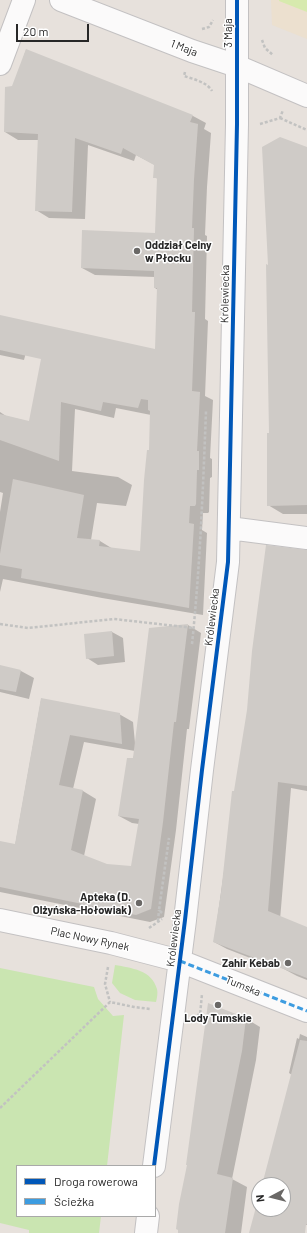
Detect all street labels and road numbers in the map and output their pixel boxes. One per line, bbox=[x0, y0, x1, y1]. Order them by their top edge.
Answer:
street label: 3 Maja bbox=[221, 18, 235, 48]
street label: 1 Maja bbox=[169, 37, 199, 59]
street label: Królewiecka bbox=[218, 265, 232, 323]
street label: Królewiecka bbox=[202, 587, 222, 647]
street label: Królewiecka bbox=[164, 908, 184, 968]
street label: Plac Nowy Rynek bbox=[49, 924, 131, 954]
street label: Tumska bbox=[223, 973, 263, 999]

